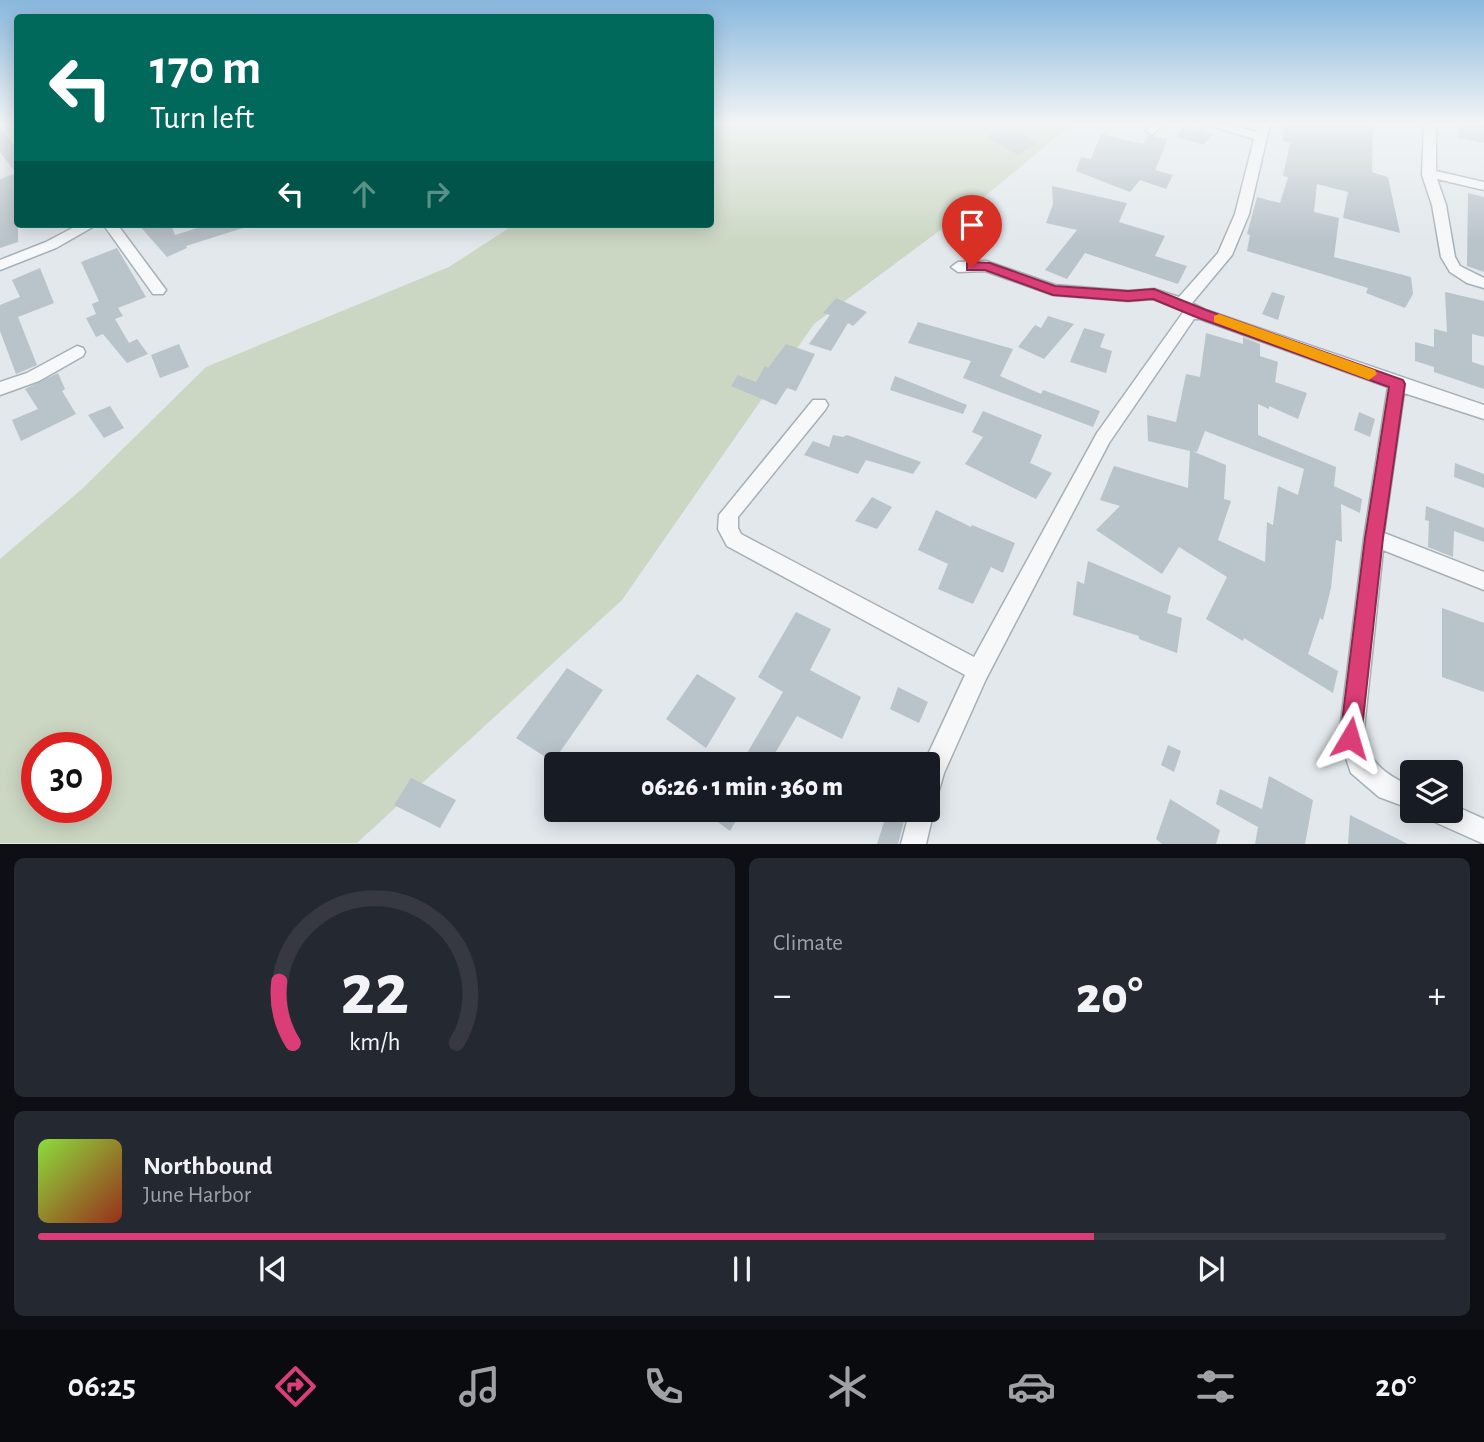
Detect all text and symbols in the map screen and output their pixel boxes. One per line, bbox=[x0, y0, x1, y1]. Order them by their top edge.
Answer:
icon: left bbox=[35, 42, 126, 133]
text: 170 m bbox=[150, 44, 261, 93]
text: Turn left bbox=[150, 102, 254, 134]
icon: left bbox=[272, 175, 310, 213]
icon: ahead bbox=[345, 175, 383, 213]
icon: right bbox=[418, 175, 456, 213]
pin bbox=[942, 195, 1002, 267]
icon: arrive bbox=[953, 206, 991, 244]
position arrow bbox=[1313, 701, 1387, 775]
speed limit sign: 30 bbox=[21, 732, 112, 823]
map controls bbox=[1400, 760, 1463, 823]
button: layers bbox=[1400, 760, 1463, 823]
text: 06:26 · 1 min · 360 m bbox=[641, 774, 843, 800]
text: Climate bbox=[773, 932, 843, 955]
text: 22 bbox=[340, 956, 409, 1029]
text: 20° bbox=[1076, 970, 1143, 1022]
text: − bbox=[773, 977, 791, 1015]
text: + bbox=[1428, 977, 1446, 1015]
text: km/h bbox=[349, 1030, 400, 1055]
text: Northbound bbox=[143, 1153, 272, 1179]
text: June Harbor bbox=[143, 1184, 251, 1207]
icon: previous bbox=[254, 1250, 292, 1288]
icon: pause bbox=[723, 1250, 761, 1288]
icon: next bbox=[1192, 1250, 1230, 1288]
icon: directions bbox=[271, 1362, 320, 1411]
icon: music bbox=[455, 1362, 504, 1411]
icon: phone bbox=[639, 1362, 688, 1411]
icon: climate bbox=[823, 1362, 872, 1411]
icon: car bbox=[1007, 1362, 1056, 1411]
icon: filters bbox=[1191, 1362, 1240, 1411]
text: 06:25 bbox=[68, 1370, 136, 1402]
text: 20° bbox=[1375, 1370, 1416, 1402]

